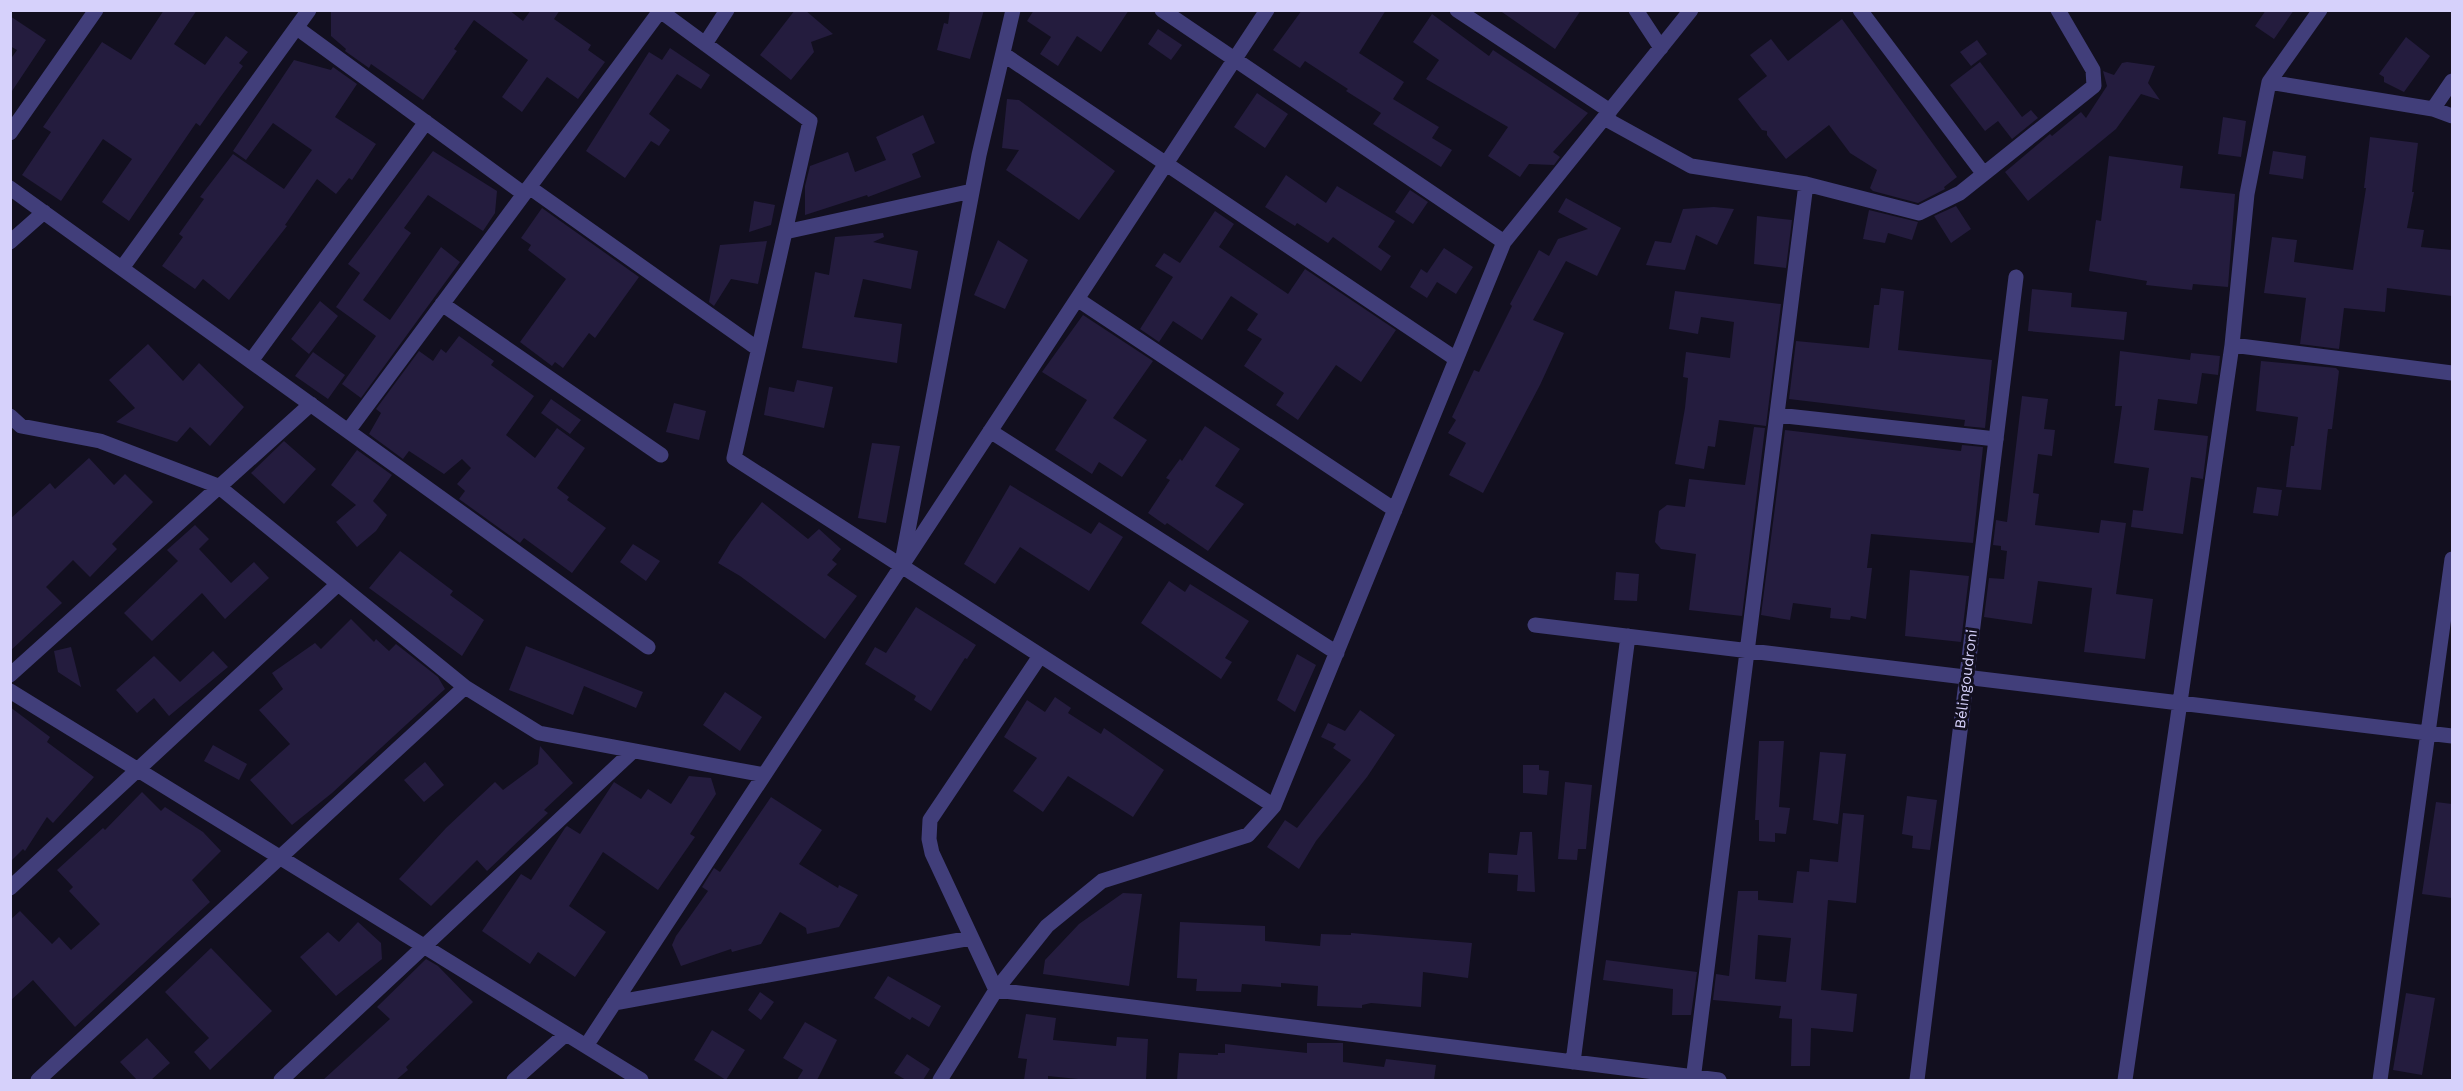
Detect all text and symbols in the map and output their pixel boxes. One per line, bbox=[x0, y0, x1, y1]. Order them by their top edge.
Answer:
street label: Bélingoudroni bbox=[1951, 628, 1981, 730]

